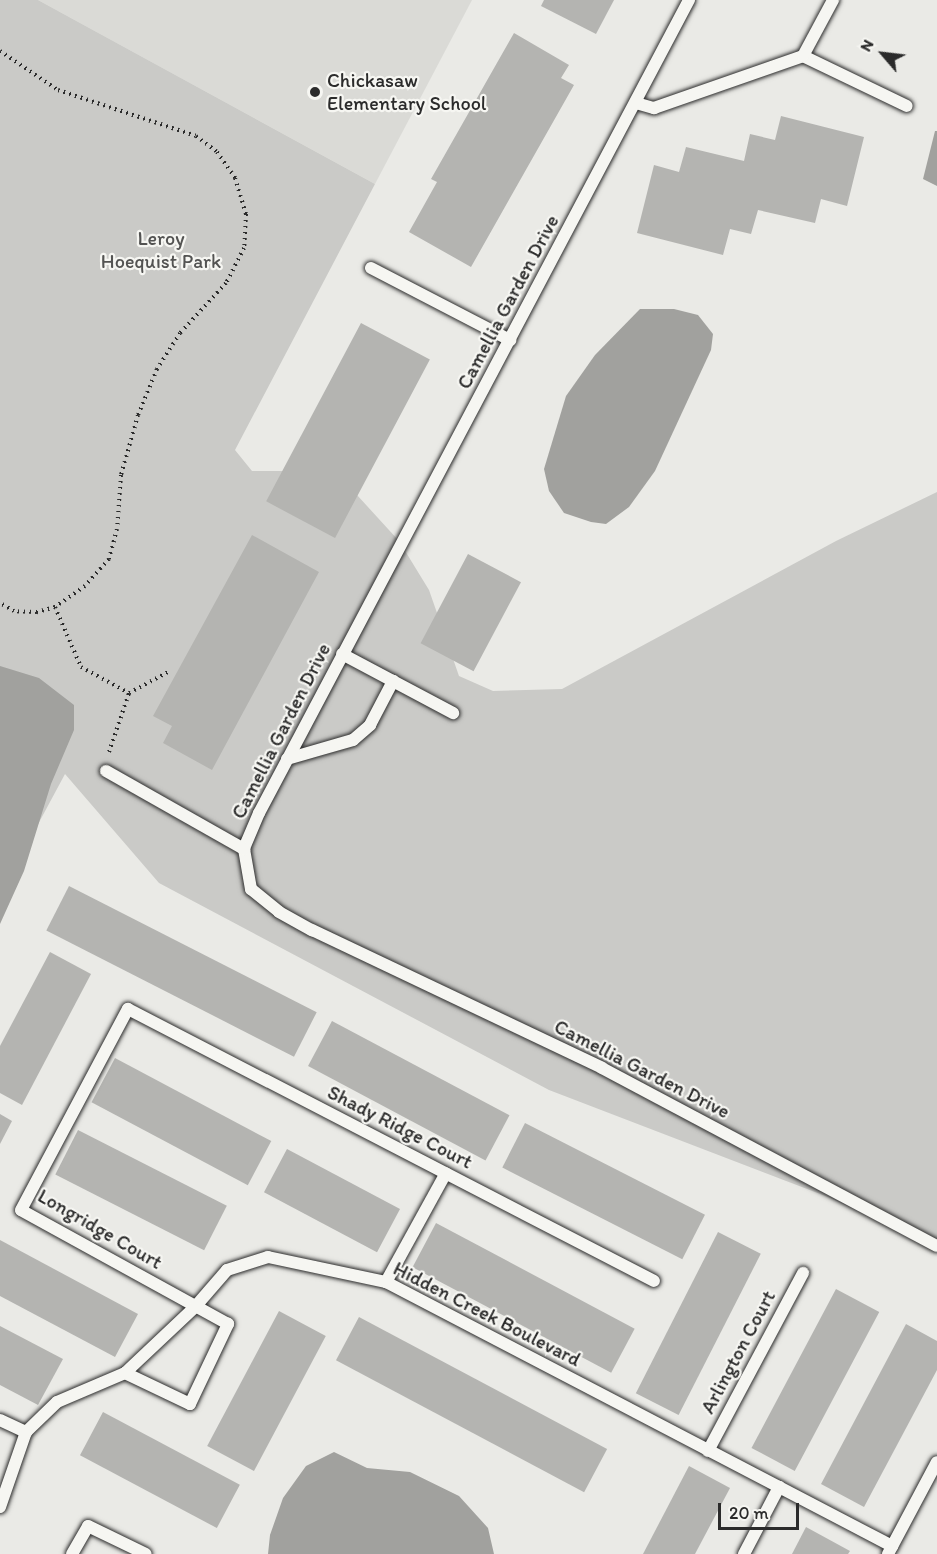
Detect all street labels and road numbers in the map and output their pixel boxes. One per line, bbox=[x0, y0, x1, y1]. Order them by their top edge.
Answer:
street label: Camellia Garden Drive bbox=[452, 211, 564, 393]
street label: Camellia Garden Drive bbox=[226, 639, 336, 823]
street label: Camellia Garden Drive bbox=[550, 1014, 734, 1124]
street label: Shady Ridge Court bbox=[324, 1080, 476, 1174]
street label: Longridge Court bbox=[34, 1184, 166, 1274]
street label: Hidden Creek Boulevard bbox=[389, 1256, 585, 1372]
street label: Arlington Court bbox=[695, 1286, 781, 1418]

